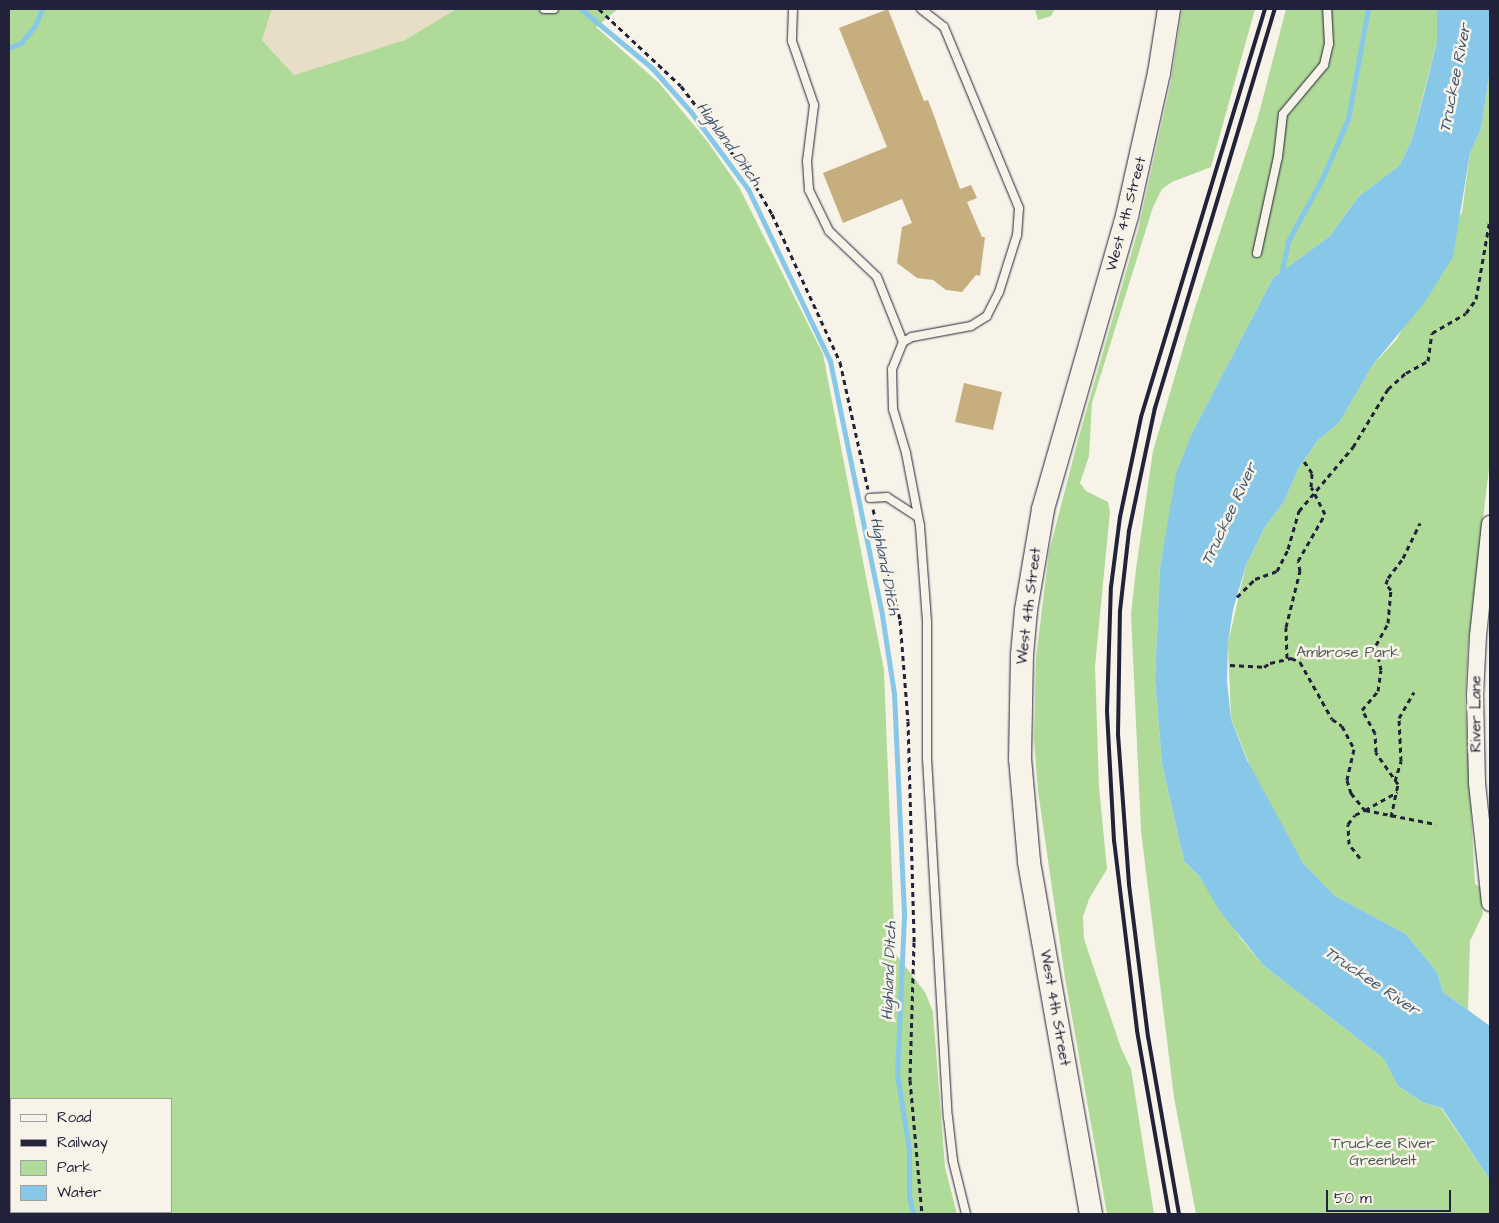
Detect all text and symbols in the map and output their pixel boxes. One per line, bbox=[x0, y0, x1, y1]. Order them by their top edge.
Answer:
water label: Truckee River bbox=[1435, 22, 1475, 134]
water label: Highland Ditch bbox=[692, 98, 766, 190]
street label: West 4th Street bbox=[1102, 155, 1150, 273]
water label: Truckee River bbox=[1197, 460, 1261, 568]
water label: Highland Ditch bbox=[866, 516, 904, 616]
street label: West 4th Street bbox=[1013, 546, 1045, 666]
park label: Ambrose Park bbox=[1297, 644, 1399, 662]
street label: River Lane bbox=[1467, 676, 1485, 752]
water label: Highland Ditch bbox=[878, 921, 900, 1021]
water label: Truckee River bbox=[1321, 942, 1423, 1020]
street label: West 4th Street bbox=[1036, 948, 1074, 1068]
legend bbox=[10, 1098, 172, 1213]
text: Road bbox=[57, 1107, 91, 1128]
text: Railway bbox=[57, 1132, 108, 1153]
park label: Truckee River Greenbelt bbox=[1331, 1134, 1435, 1169]
text: Park bbox=[57, 1157, 92, 1178]
scale bar bbox=[1329, 1180, 1454, 1212]
text: Water bbox=[57, 1182, 101, 1203]
text: 50 m bbox=[1334, 1188, 1372, 1209]

